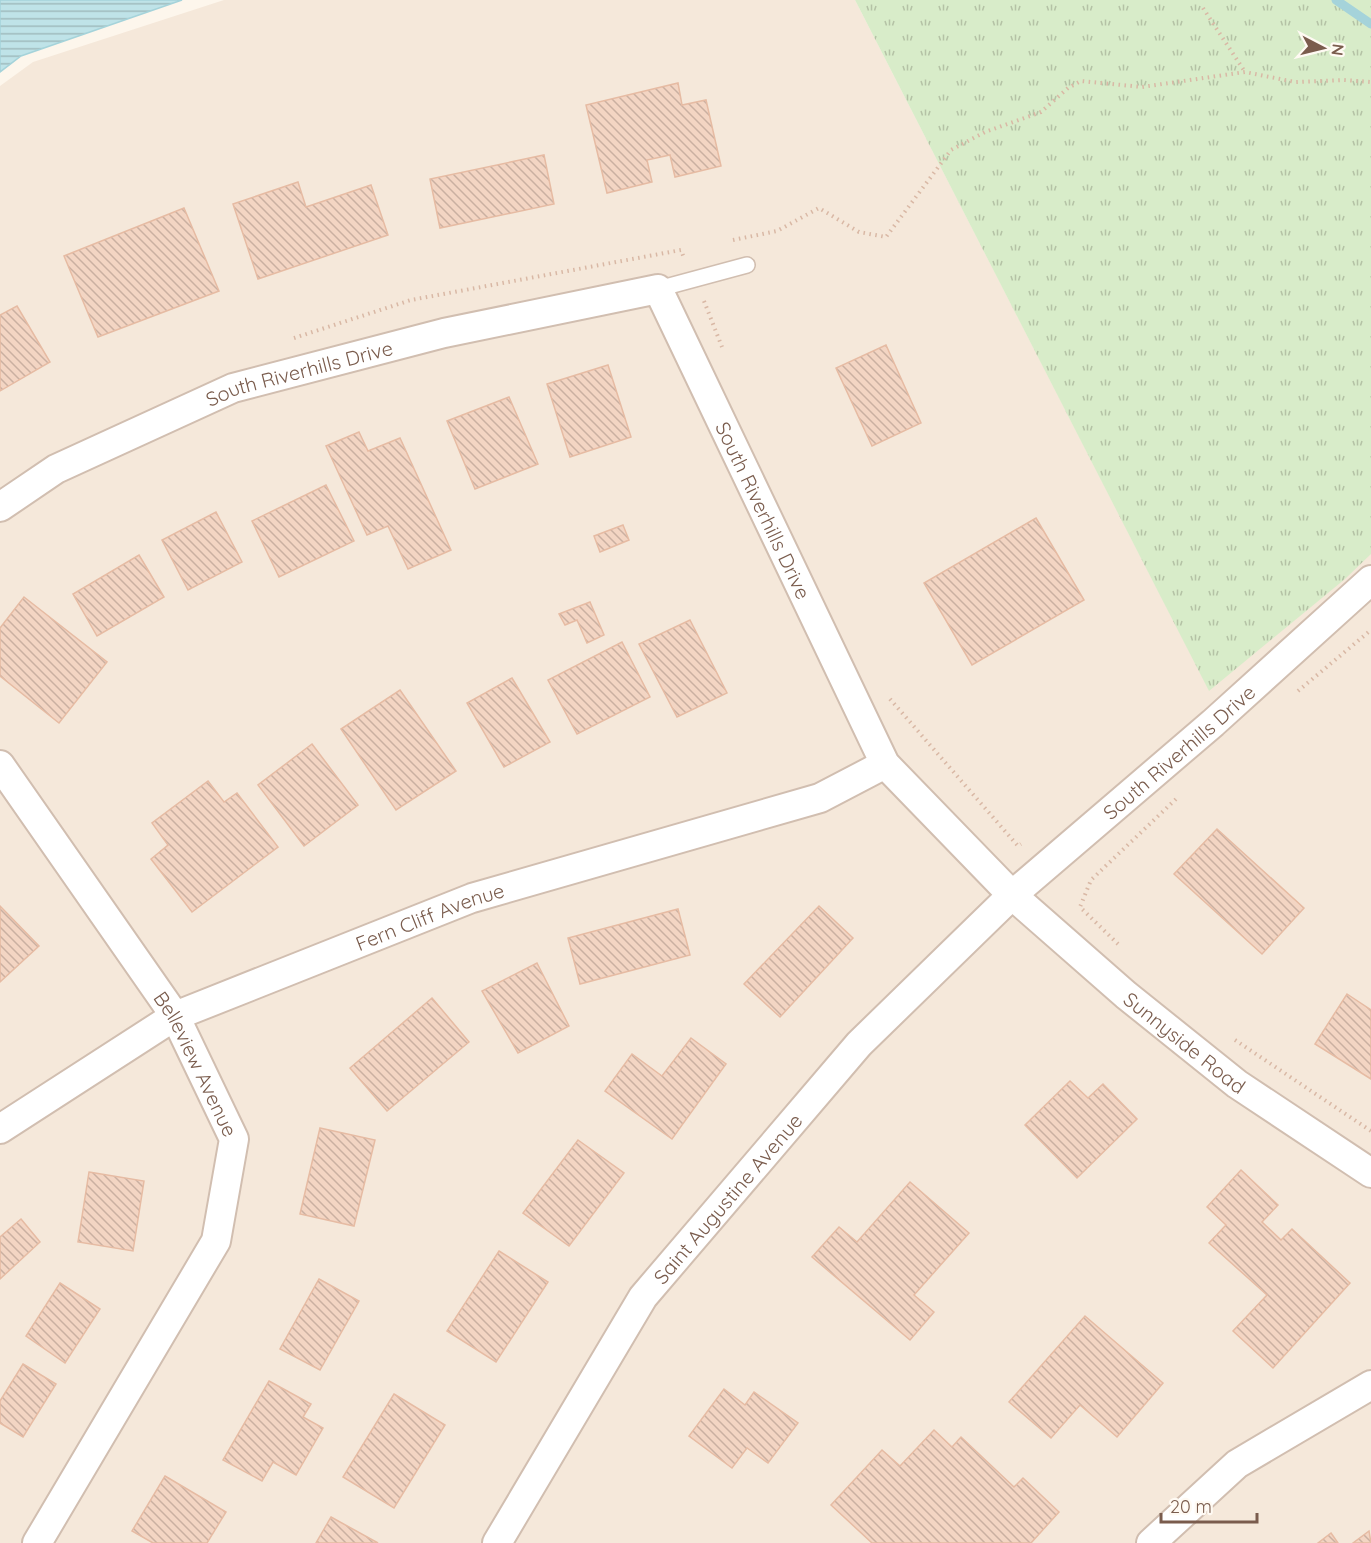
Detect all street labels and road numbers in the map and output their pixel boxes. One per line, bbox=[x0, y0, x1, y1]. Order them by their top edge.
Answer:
street label: South Riverhills Drive bbox=[201, 334, 395, 411]
street label: South Riverhills Drive bbox=[711, 418, 817, 603]
street label: South Riverhills Drive bbox=[1097, 679, 1260, 825]
street label: Fern Cliff Avenue bbox=[352, 877, 507, 956]
street label: Belleview Avenue bbox=[149, 986, 243, 1140]
street label: Sunnyside Road bbox=[1119, 986, 1250, 1099]
street label: Saint Augustine Avenue bbox=[648, 1108, 807, 1289]

